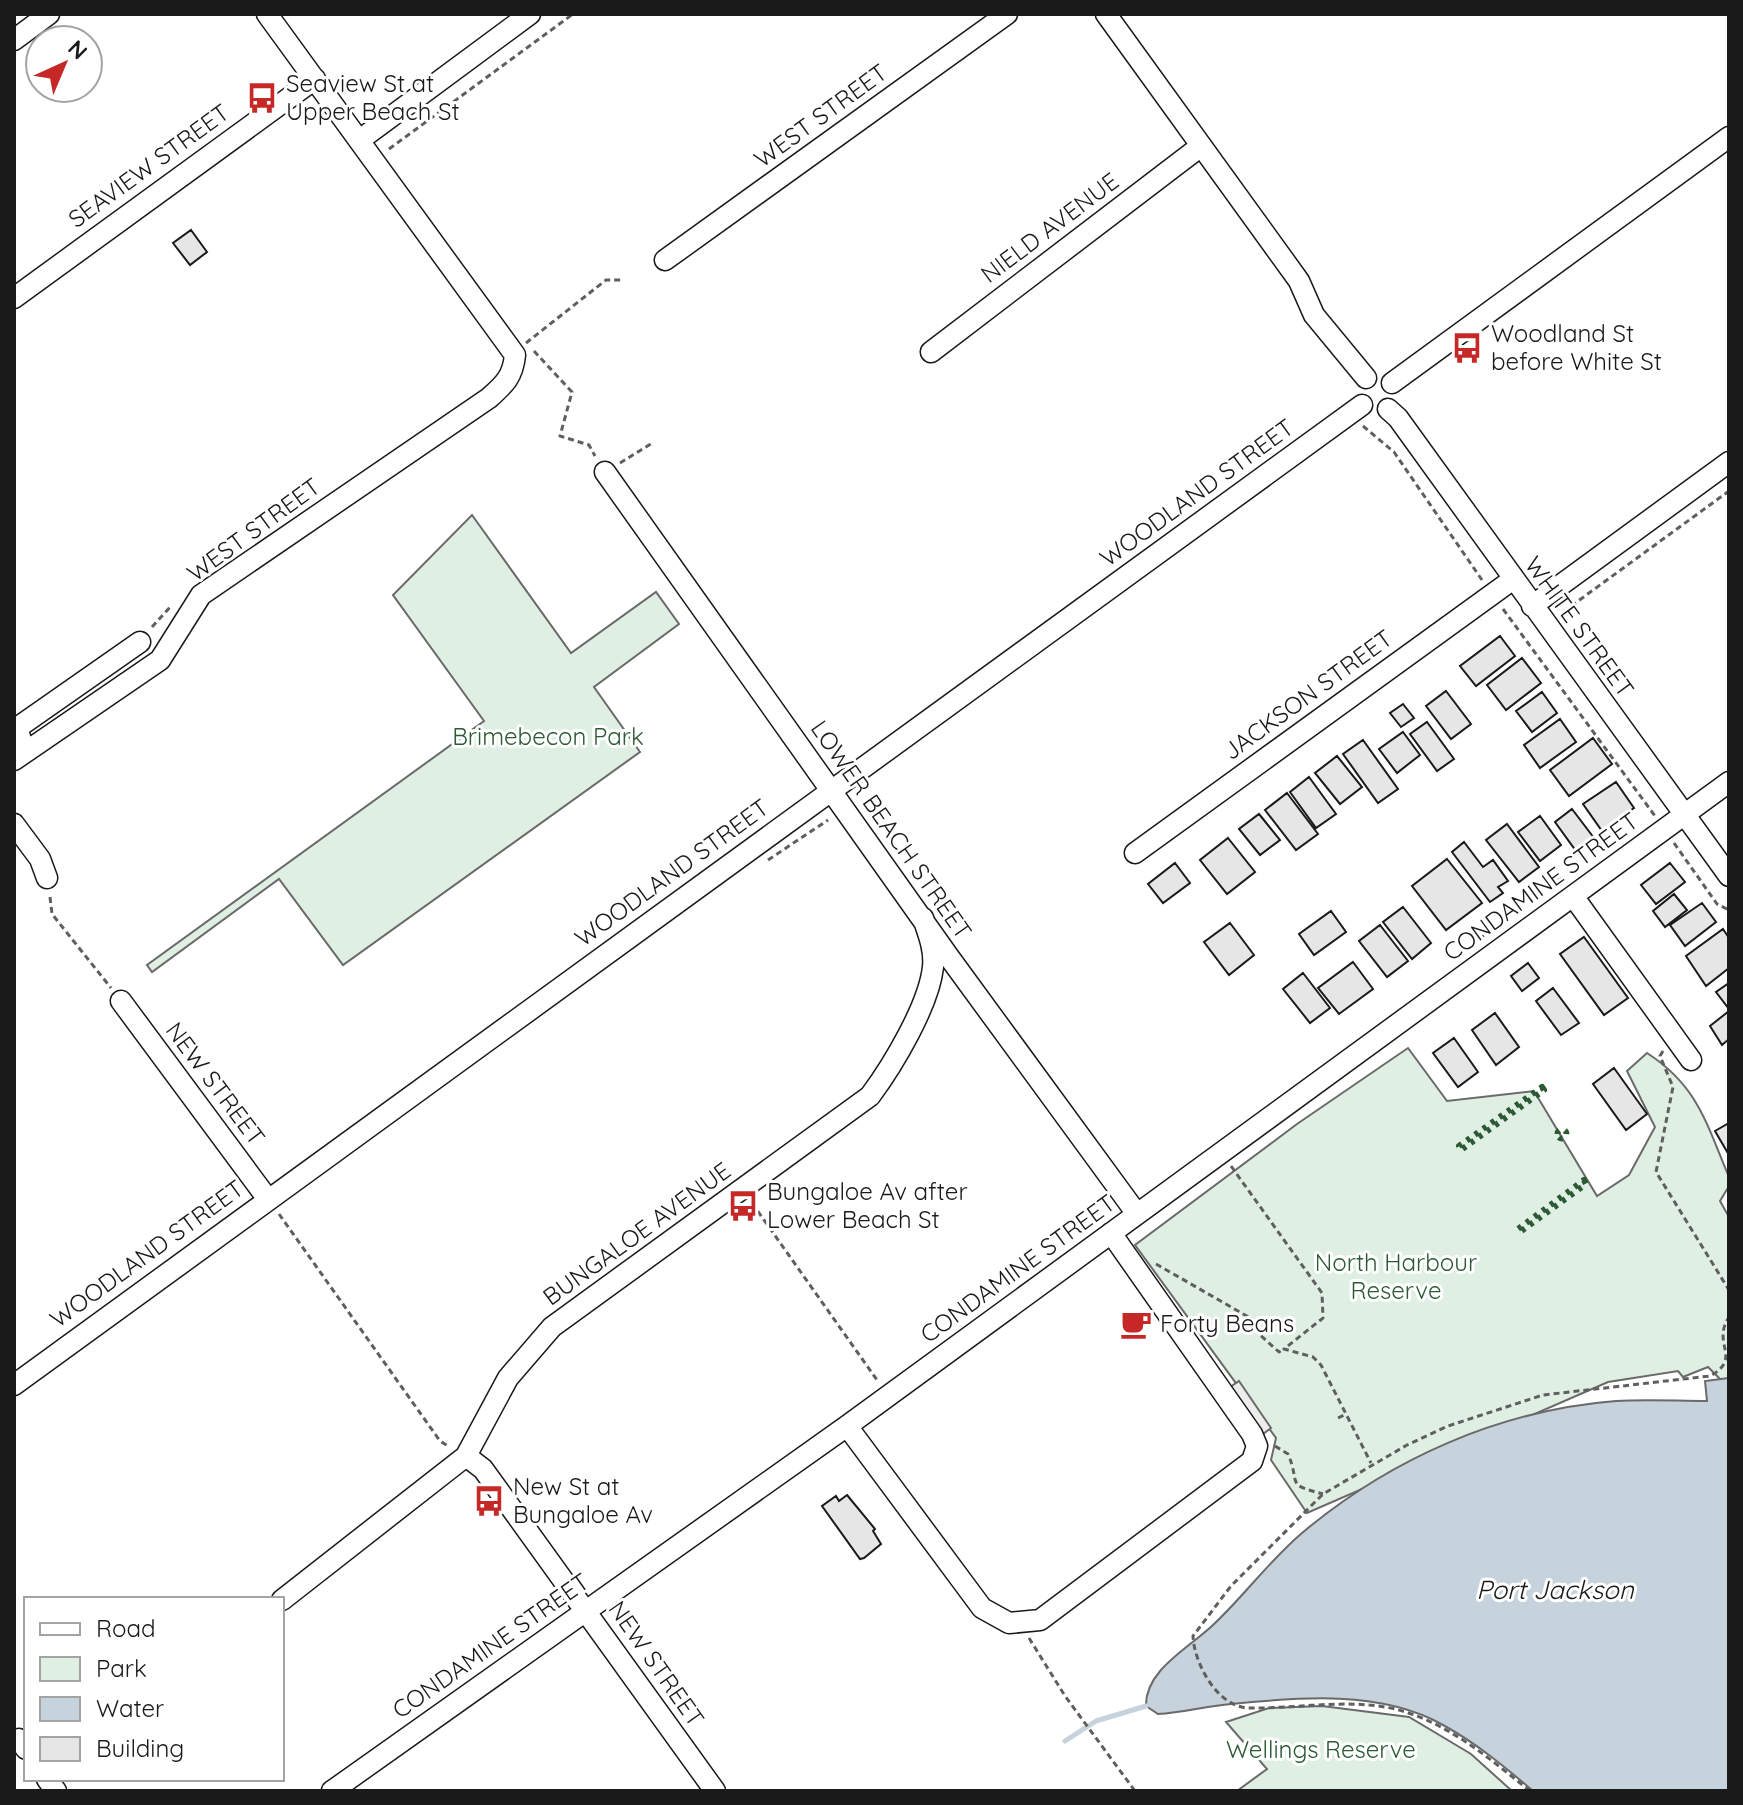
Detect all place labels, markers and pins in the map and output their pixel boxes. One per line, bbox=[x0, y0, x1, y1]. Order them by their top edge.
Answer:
place label: Seaview St at Upper Beach St bbox=[286, 68, 460, 126]
bus stop icon: Seaview St at Upper Beach St bbox=[245, 81, 279, 115]
place label: Woodland St before White St bbox=[1491, 318, 1662, 376]
bus stop icon: Woodland St before White St bbox=[1450, 331, 1484, 365]
place label: Bungaloe Av after Lower Beach St bbox=[767, 1176, 968, 1234]
bus stop icon: Bungaloe Av after Lower Beach St bbox=[726, 1189, 760, 1223]
cafe icon: Forty Beans bbox=[1119, 1307, 1153, 1341]
place label: Forty Beans bbox=[1160, 1308, 1294, 1338]
place label: New St at Bungaloe Av bbox=[513, 1471, 653, 1529]
bus stop icon: New St at Bungaloe Av bbox=[472, 1484, 506, 1518]

